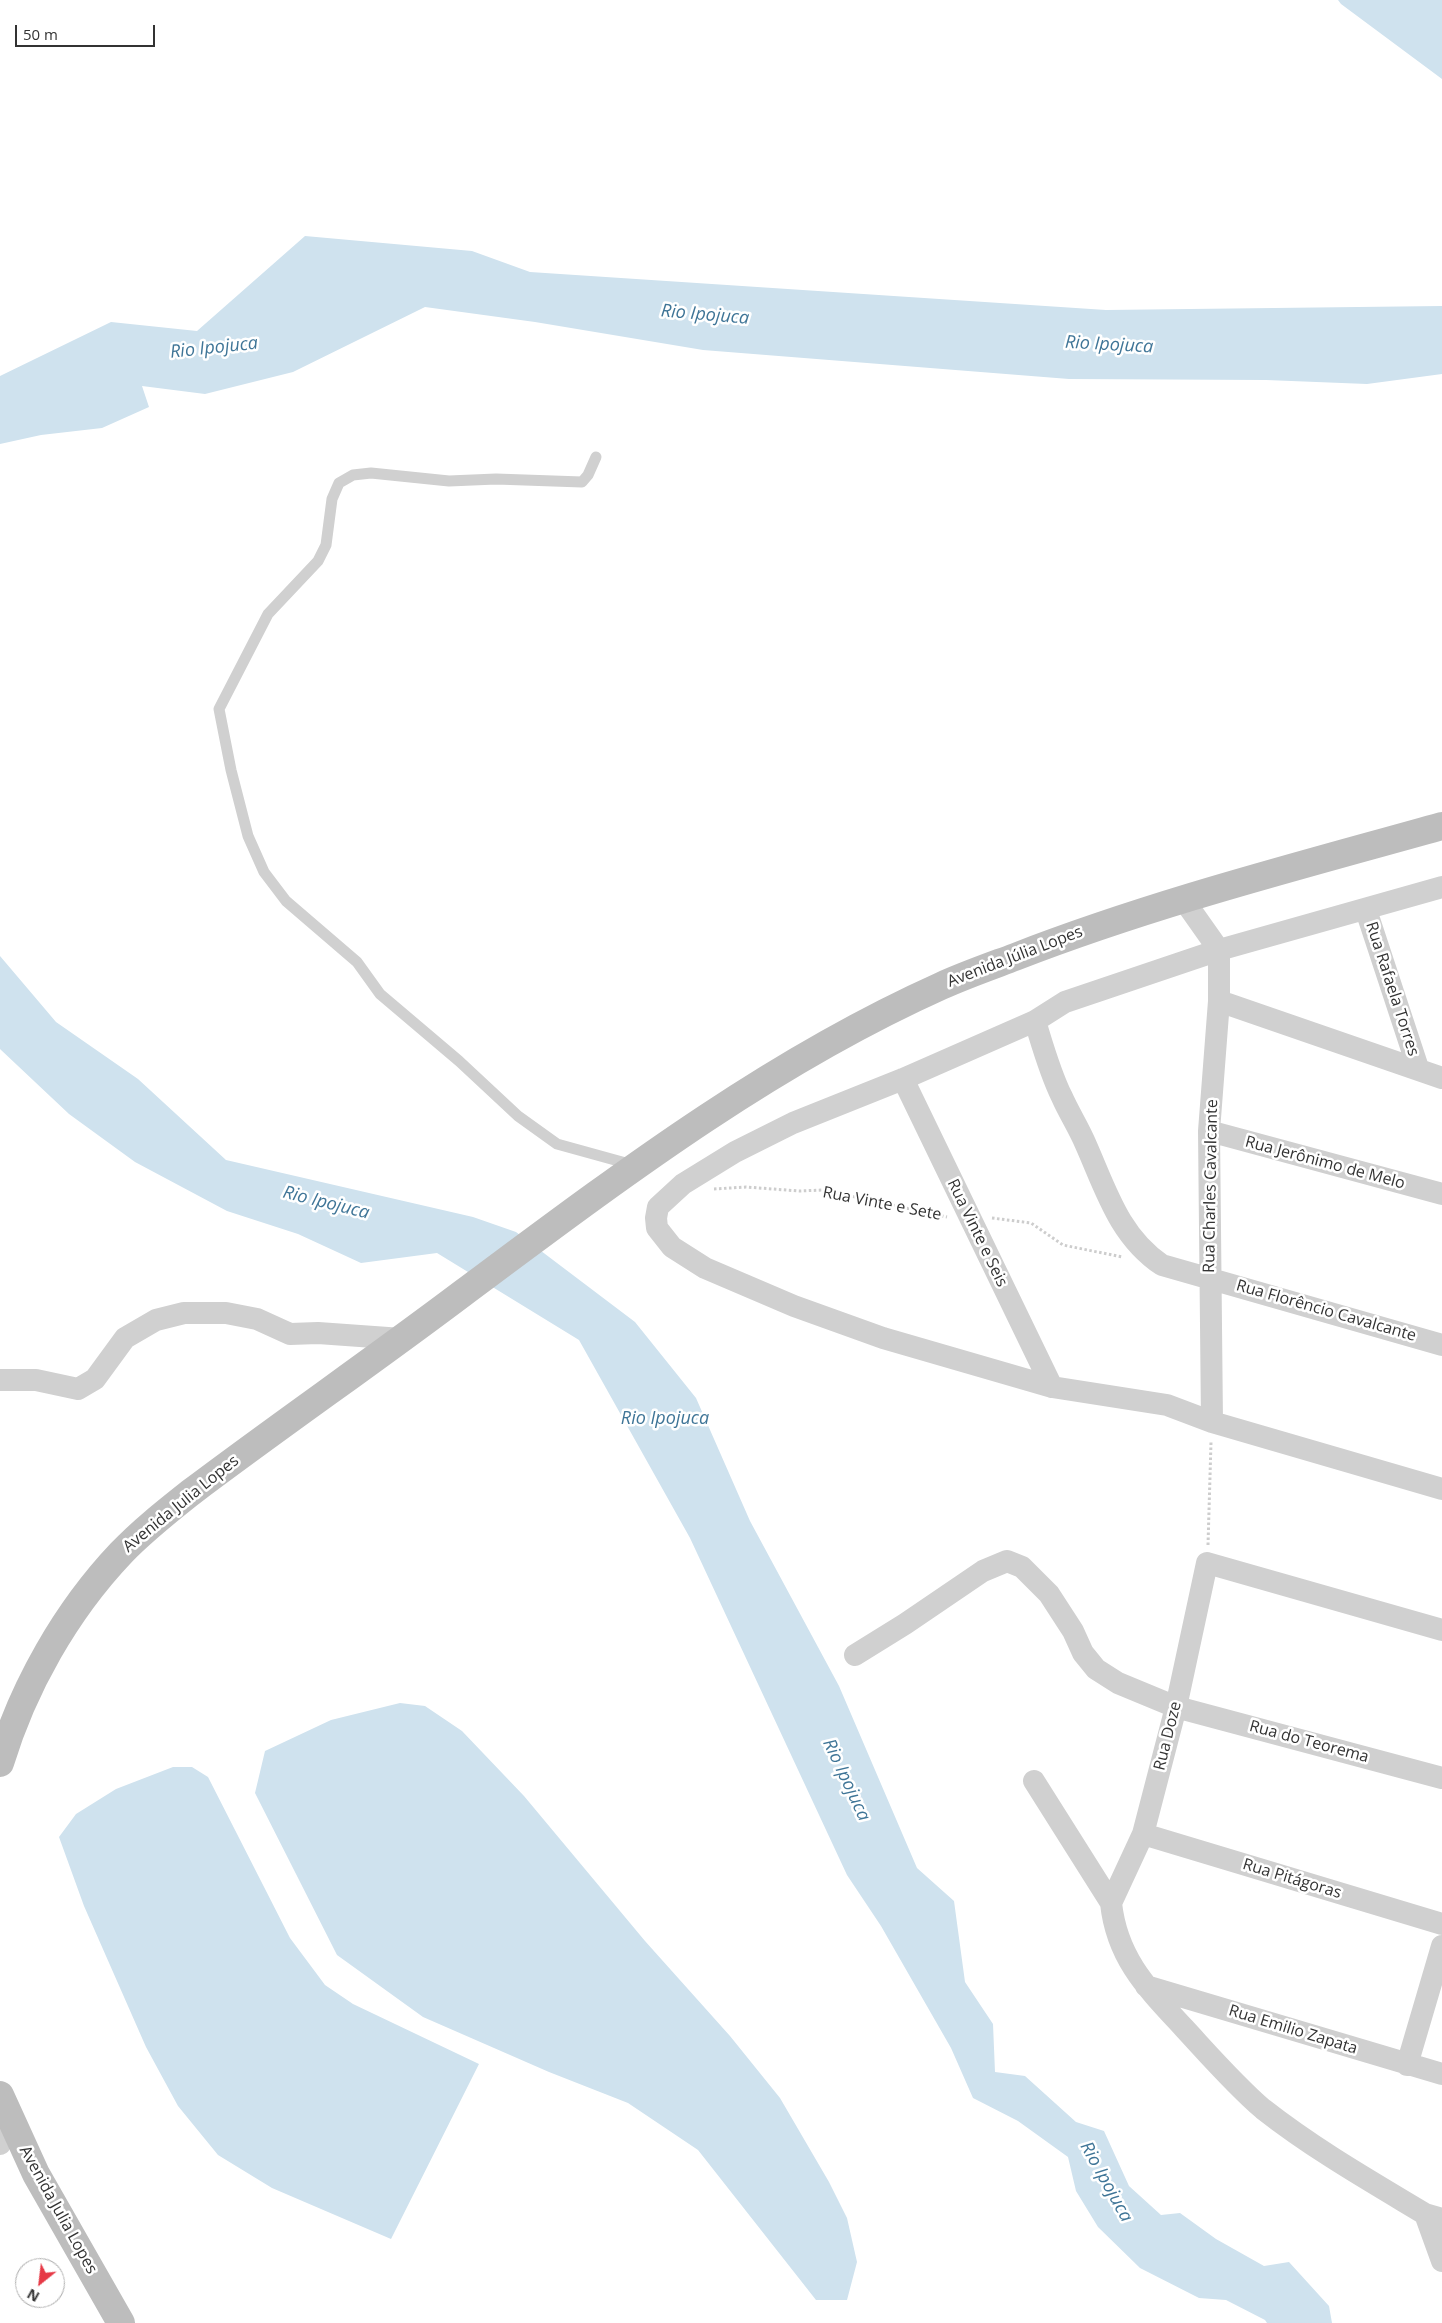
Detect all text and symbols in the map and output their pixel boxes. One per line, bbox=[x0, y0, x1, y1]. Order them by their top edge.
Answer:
scale bar bbox=[18, 15, 158, 47]
text: 50 m bbox=[23, 24, 58, 44]
water label: Rio Ipojuca bbox=[660, 300, 750, 330]
water label: Rio Ipojuca bbox=[1064, 332, 1154, 358]
water label: Rio Ipojuca bbox=[169, 333, 259, 363]
street label: Rua Rafaela Torres bbox=[1361, 919, 1423, 1059]
street label: Avenida Júlia Lopes bbox=[945, 922, 1085, 992]
street label: Rua Charles Cavalcante bbox=[1200, 1099, 1222, 1273]
street label: Rua Jerônimo de Melo bbox=[1243, 1132, 1407, 1194]
street label: Rua Vinte e Seis bbox=[943, 1176, 1011, 1290]
water label: Rio Ipojuca bbox=[281, 1182, 371, 1224]
street label: Rua Vinte e Sete bbox=[821, 1183, 943, 1225]
street label: Rua Florêncio Cavalcante bbox=[1234, 1276, 1418, 1346]
water label: Rio Ipojuca bbox=[621, 1408, 709, 1430]
street label: Avenida Julia Lopes bbox=[119, 1451, 243, 1557]
street label: Rua Doze bbox=[1150, 1699, 1186, 1773]
street label: Rua do Teorema bbox=[1247, 1717, 1371, 1767]
water label: Rio Ipojuca bbox=[818, 1735, 874, 1825]
street label: Rua Pitágoras bbox=[1240, 1855, 1344, 1903]
street label: Rua Emilio Zapata bbox=[1226, 2001, 1360, 2059]
water label: Rio Ipojuca bbox=[1075, 2138, 1137, 2226]
street label: Avenida Julia Lopes bbox=[15, 2143, 101, 2277]
north arrow bbox=[15, 2258, 65, 2308]
text: N bbox=[23, 2285, 43, 2307]

